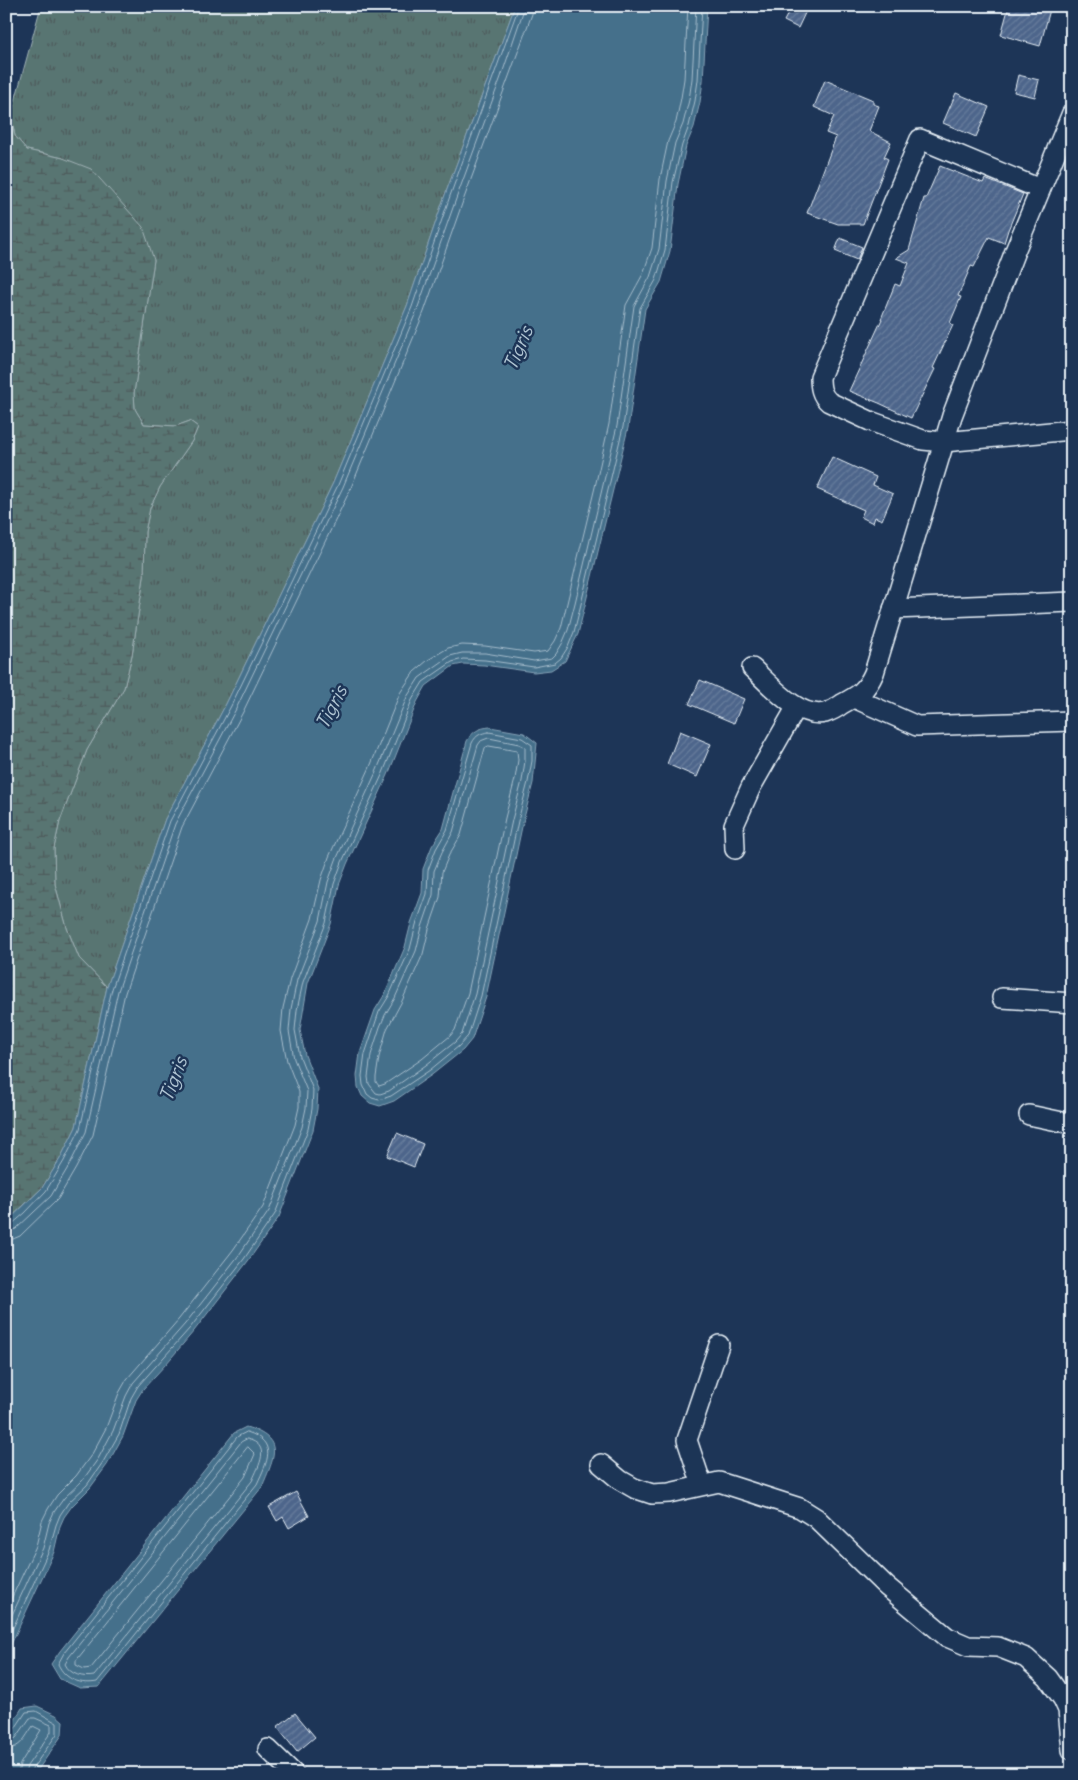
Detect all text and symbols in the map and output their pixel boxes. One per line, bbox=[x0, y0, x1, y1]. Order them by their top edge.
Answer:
water label: Tigris bbox=[498, 321, 538, 374]
water label: Tigris bbox=[310, 680, 353, 733]
water label: Tigris bbox=[154, 1052, 193, 1105]

